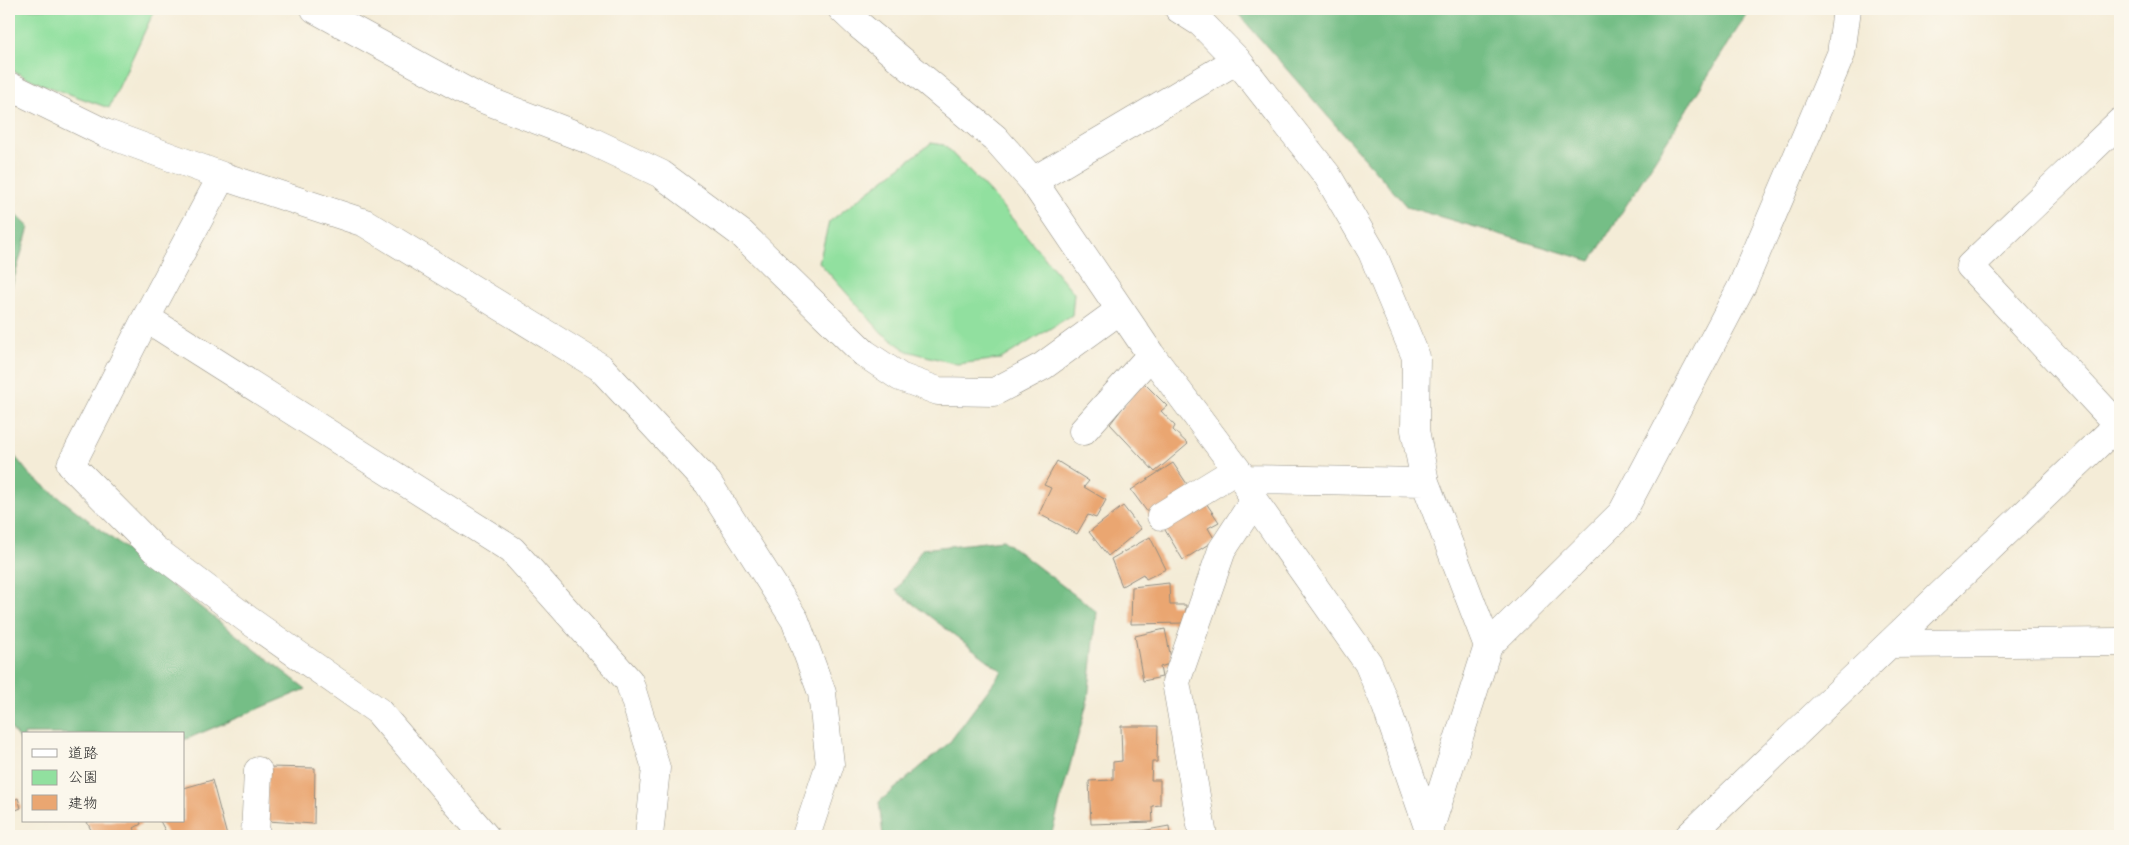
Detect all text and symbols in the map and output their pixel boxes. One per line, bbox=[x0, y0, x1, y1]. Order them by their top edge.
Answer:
legend bbox=[22, 732, 185, 822]
text: 道路 bbox=[68, 743, 98, 764]
text: 公園 bbox=[68, 767, 98, 788]
text: 建物 bbox=[68, 793, 98, 814]

